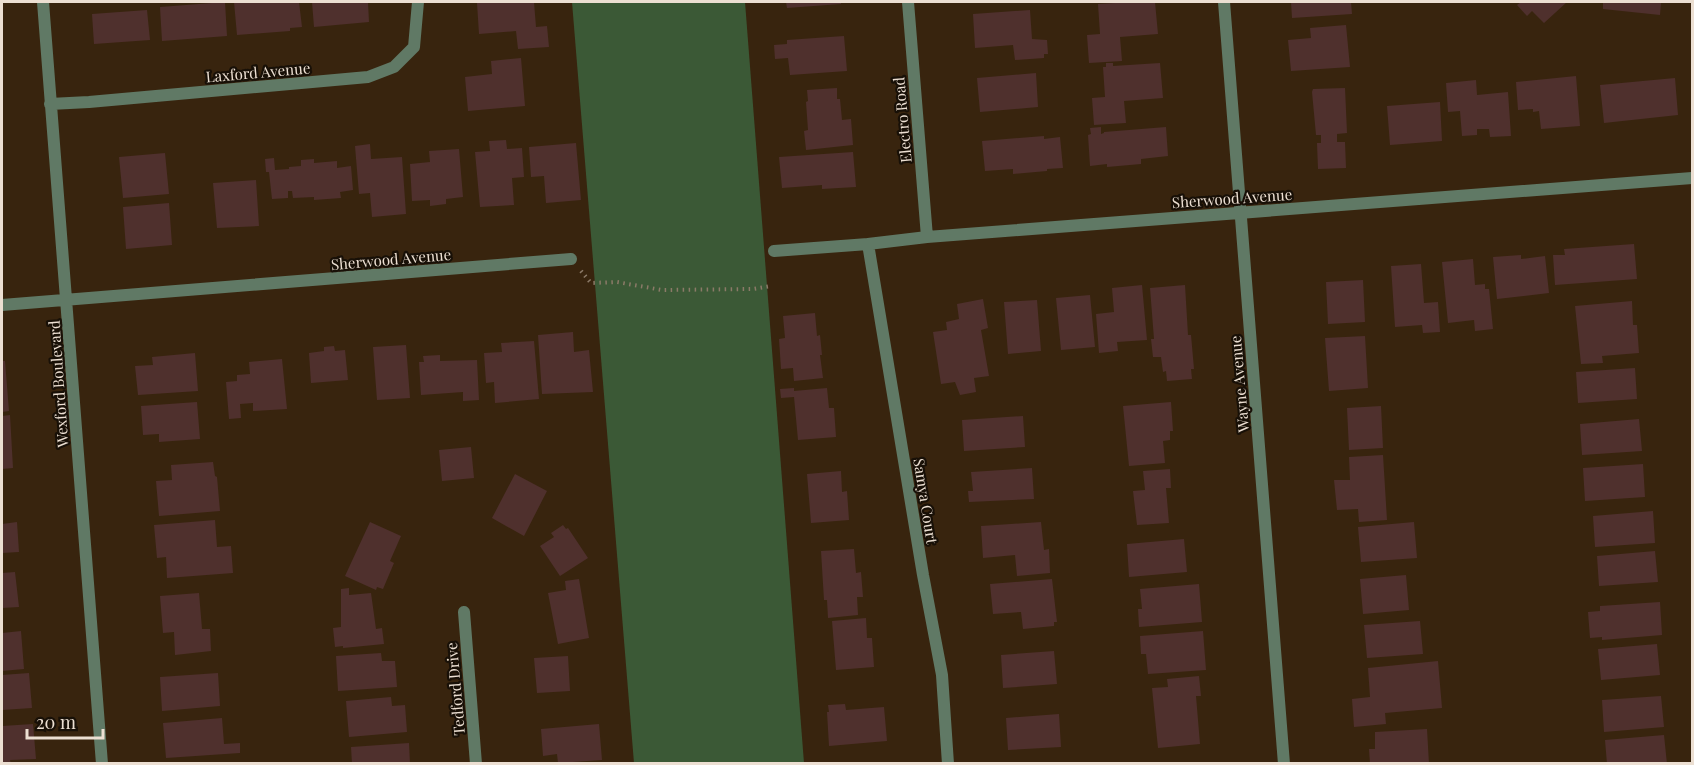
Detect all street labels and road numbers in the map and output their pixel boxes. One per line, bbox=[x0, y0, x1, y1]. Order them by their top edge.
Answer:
street label: Laxford Avenue bbox=[205, 57, 311, 87]
street label: Electro Road bbox=[888, 76, 916, 164]
street label: Sherwood Avenue bbox=[1171, 184, 1293, 212]
street label: Sherwood Avenue bbox=[330, 244, 452, 274]
street label: Wexford Boulevard bbox=[44, 320, 72, 449]
street label: Wayne Avenue bbox=[1225, 335, 1253, 434]
street label: Samya Court bbox=[909, 457, 943, 546]
street label: Tedford Drive bbox=[441, 642, 469, 736]

